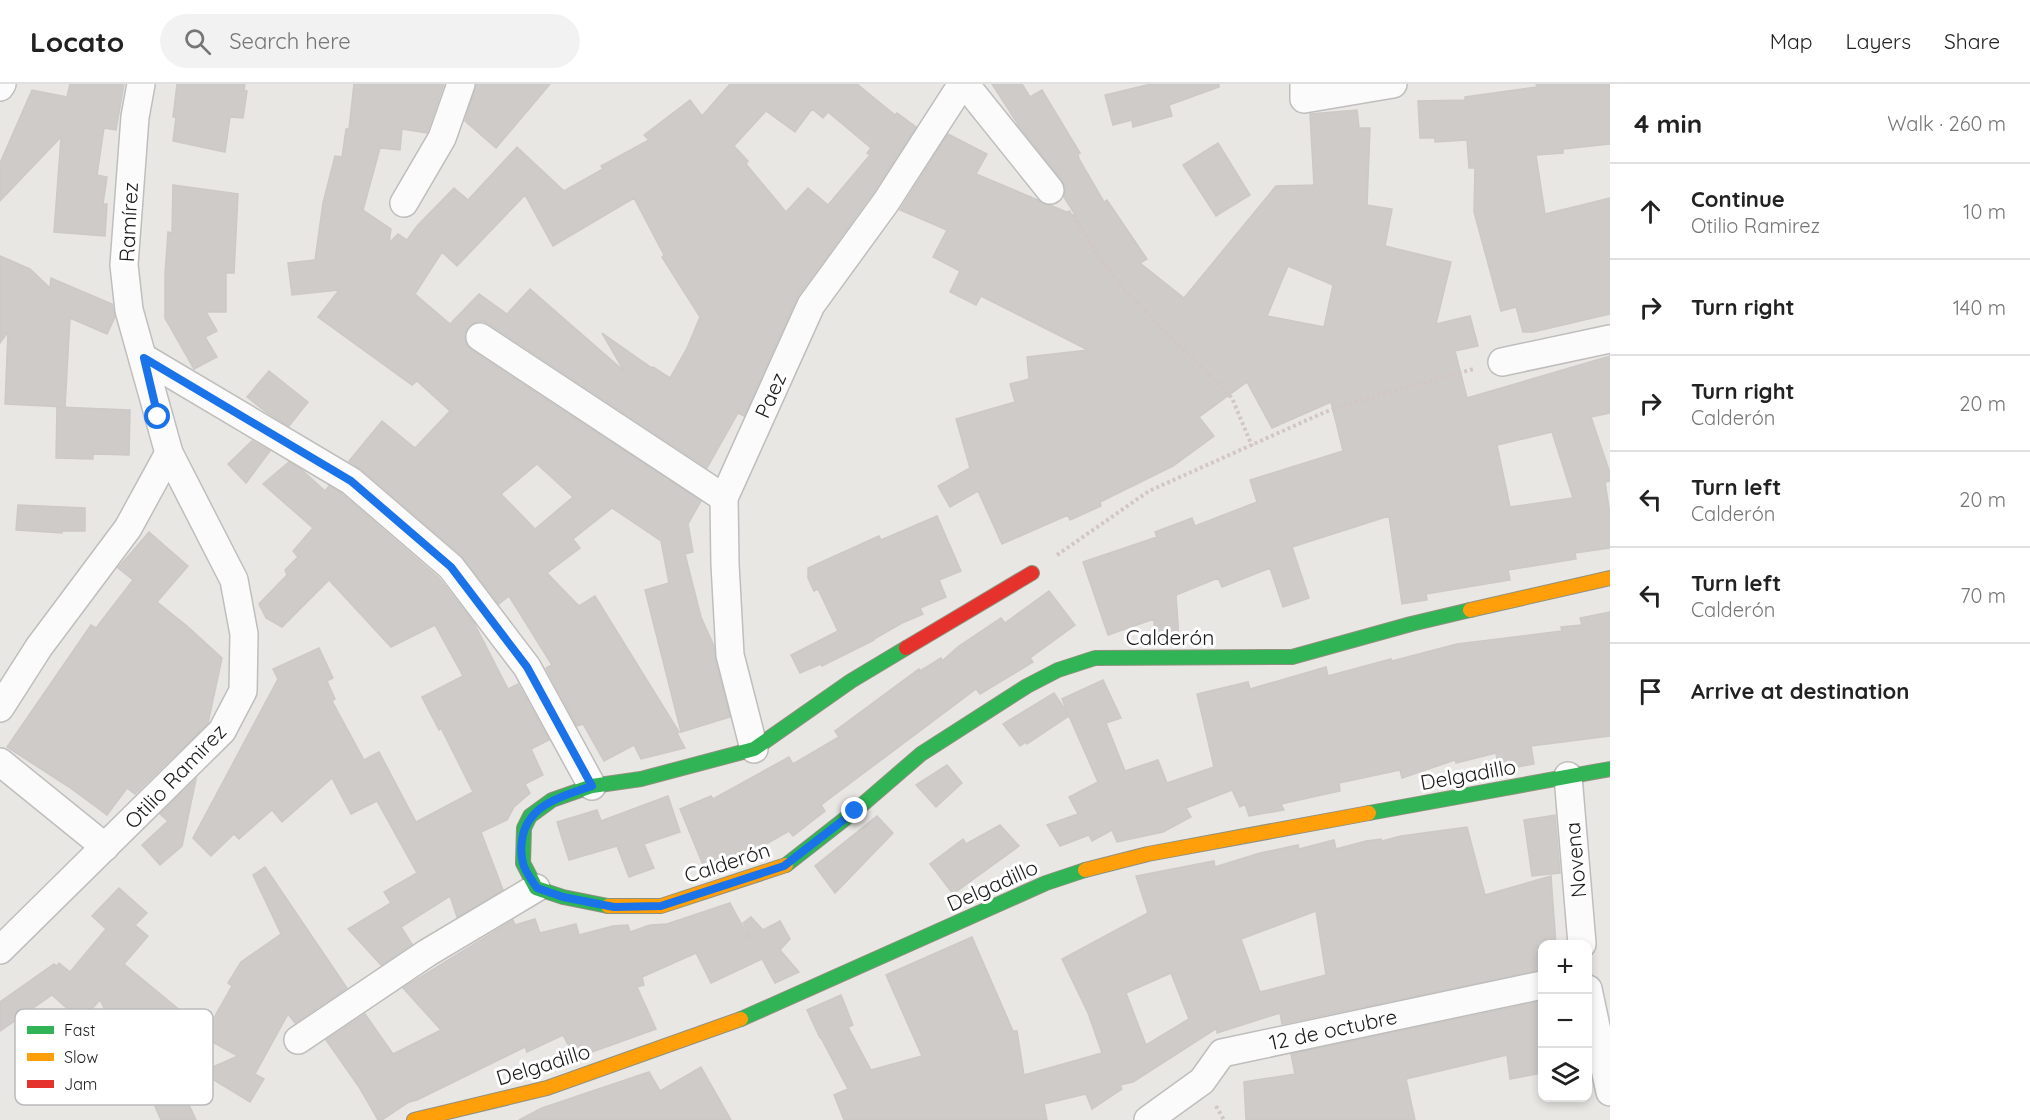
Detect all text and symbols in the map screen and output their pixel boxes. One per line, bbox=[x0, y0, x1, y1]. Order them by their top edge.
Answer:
search box bbox=[160, 14, 580, 68]
text: Locato bbox=[30, 24, 124, 59]
icon: search bbox=[181, 25, 214, 58]
text: Search here bbox=[229, 27, 351, 55]
text: Map bbox=[1770, 28, 1813, 54]
text: Layers bbox=[1846, 28, 1911, 54]
text: Share bbox=[1944, 28, 2000, 54]
text: 4 min bbox=[1634, 107, 1702, 140]
text: Walk · 260 m bbox=[1887, 111, 2006, 136]
street label: Ramírez bbox=[113, 181, 143, 263]
text: Continue bbox=[1691, 185, 1785, 213]
icon: ahead bbox=[1634, 195, 1667, 228]
text: 10 m bbox=[1963, 199, 2006, 224]
text: Otilio Ramirez bbox=[1691, 213, 1820, 238]
icon: right bbox=[1634, 291, 1667, 324]
text: Turn right bbox=[1691, 293, 1795, 321]
text: 140 m bbox=[1953, 295, 2006, 320]
street label: Paez bbox=[749, 368, 791, 422]
text: Turn right bbox=[1691, 377, 1795, 405]
icon: right bbox=[1634, 387, 1667, 420]
text: 20 m bbox=[1959, 391, 2006, 416]
route start bbox=[144, 403, 170, 429]
text: Calderón bbox=[1691, 405, 1775, 430]
text: Turn left bbox=[1691, 473, 1781, 501]
icon: left bbox=[1634, 483, 1667, 516]
text: 20 m bbox=[1959, 487, 2006, 512]
text: Calderón bbox=[1691, 501, 1775, 526]
text: Turn left bbox=[1691, 569, 1781, 597]
icon: left bbox=[1634, 579, 1667, 612]
text: 70 m bbox=[1960, 583, 2006, 608]
text: Calderón bbox=[1691, 597, 1775, 622]
street label: Calderón bbox=[1126, 624, 1214, 650]
icon: arrive bbox=[1634, 675, 1667, 708]
text: Arrive at destination bbox=[1691, 677, 1909, 705]
street label: Otilio Ramirez bbox=[119, 718, 231, 834]
street label: Delgadillo bbox=[1418, 753, 1518, 795]
route end bbox=[841, 797, 867, 823]
street label: Novena bbox=[1559, 821, 1591, 899]
street label: Calderón bbox=[681, 836, 773, 888]
street label: Delgadillo bbox=[942, 853, 1042, 917]
map controls bbox=[1538, 940, 1592, 1102]
button: + bbox=[1538, 940, 1592, 994]
button: − bbox=[1538, 994, 1592, 1048]
street label: 12 de octubre bbox=[1267, 1003, 1399, 1055]
legend bbox=[15, 1009, 213, 1105]
text: Fast bbox=[64, 1020, 95, 1040]
street label: Delgadillo bbox=[493, 1037, 593, 1091]
text: Slow bbox=[64, 1047, 98, 1067]
button: layers bbox=[1538, 1048, 1592, 1102]
text: Jam bbox=[64, 1074, 97, 1094]

